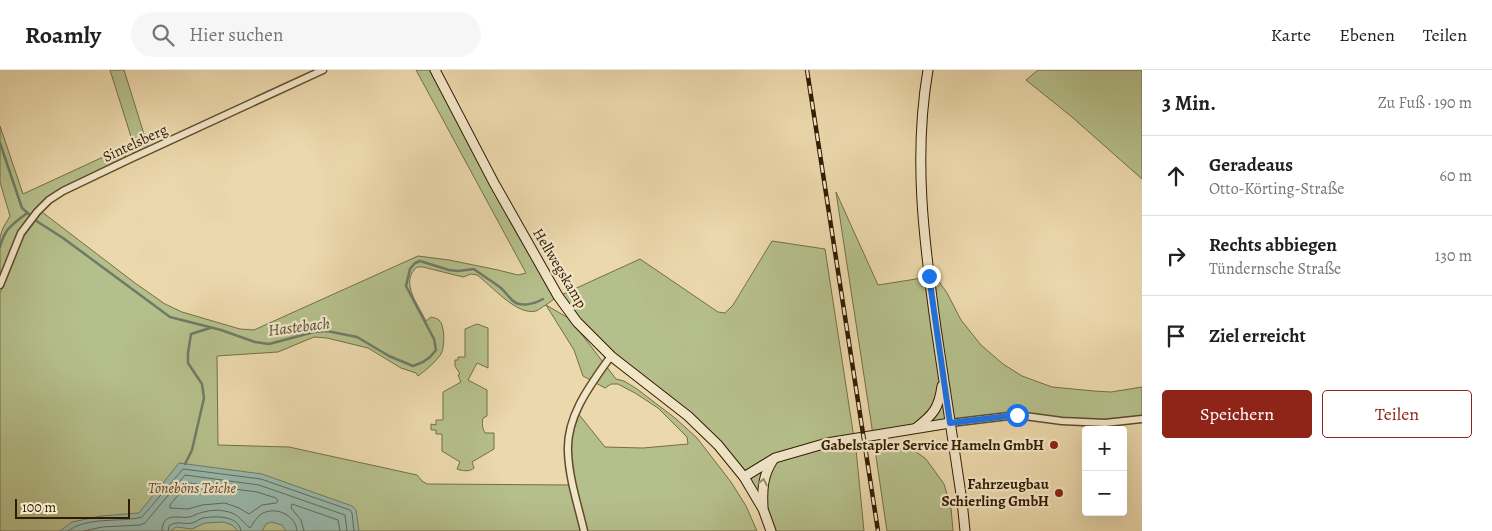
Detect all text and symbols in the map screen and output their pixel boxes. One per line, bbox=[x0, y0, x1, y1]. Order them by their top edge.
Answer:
search box bbox=[131, 12, 481, 57]
text: Roamly bbox=[25, 19, 101, 51]
icon: search bbox=[149, 21, 177, 49]
text: Hier suchen bbox=[189, 22, 283, 48]
text: Karte bbox=[1271, 23, 1311, 47]
text: Ebenen bbox=[1339, 23, 1395, 47]
text: Teilen bbox=[1423, 23, 1467, 47]
text: 3 Min. bbox=[1162, 89, 1216, 117]
text: Zu Fuß · 190 m bbox=[1378, 92, 1472, 114]
street label: Sintelsberg bbox=[99, 119, 171, 167]
text: Geradeaus bbox=[1209, 152, 1293, 178]
icon: ahead bbox=[1162, 162, 1190, 190]
text: 60 m bbox=[1440, 165, 1472, 187]
text: Otto-Körting-Straße bbox=[1209, 178, 1344, 200]
street label: Hellwegskamp bbox=[528, 224, 592, 312]
text: Rechts abbiegen bbox=[1209, 232, 1337, 258]
icon: right bbox=[1162, 242, 1190, 270]
text: 130 m bbox=[1435, 245, 1472, 267]
text: Tündernsche Straße bbox=[1209, 258, 1341, 280]
route end bbox=[918, 265, 941, 288]
water label: Hastebach bbox=[267, 312, 331, 342]
icon: arrive bbox=[1162, 322, 1190, 350]
text: Ziel erreicht bbox=[1209, 323, 1306, 349]
button: Speichern bbox=[1162, 390, 1312, 438]
button: Teilen bbox=[1322, 390, 1472, 438]
route start bbox=[1006, 404, 1029, 427]
map controls bbox=[1082, 426, 1127, 516]
button: + bbox=[1082, 426, 1127, 471]
place label: Gabelstapler Service Hameln GmbH bbox=[821, 435, 1044, 455]
marker: Gabelstapler Service Hameln GmbH bbox=[1048, 439, 1060, 451]
button: − bbox=[1082, 471, 1127, 516]
place label: Fahrzeugbau Schierling GmbH bbox=[942, 474, 1050, 511]
park label: Töneböns Teiche bbox=[148, 478, 237, 498]
one-way arrow bbox=[758, 478, 768, 487]
marker: Fahrzeugbau Schierling GmbH bbox=[1053, 487, 1065, 499]
scale bar bbox=[15, 496, 130, 519]
text: 100 m bbox=[22, 498, 56, 517]

